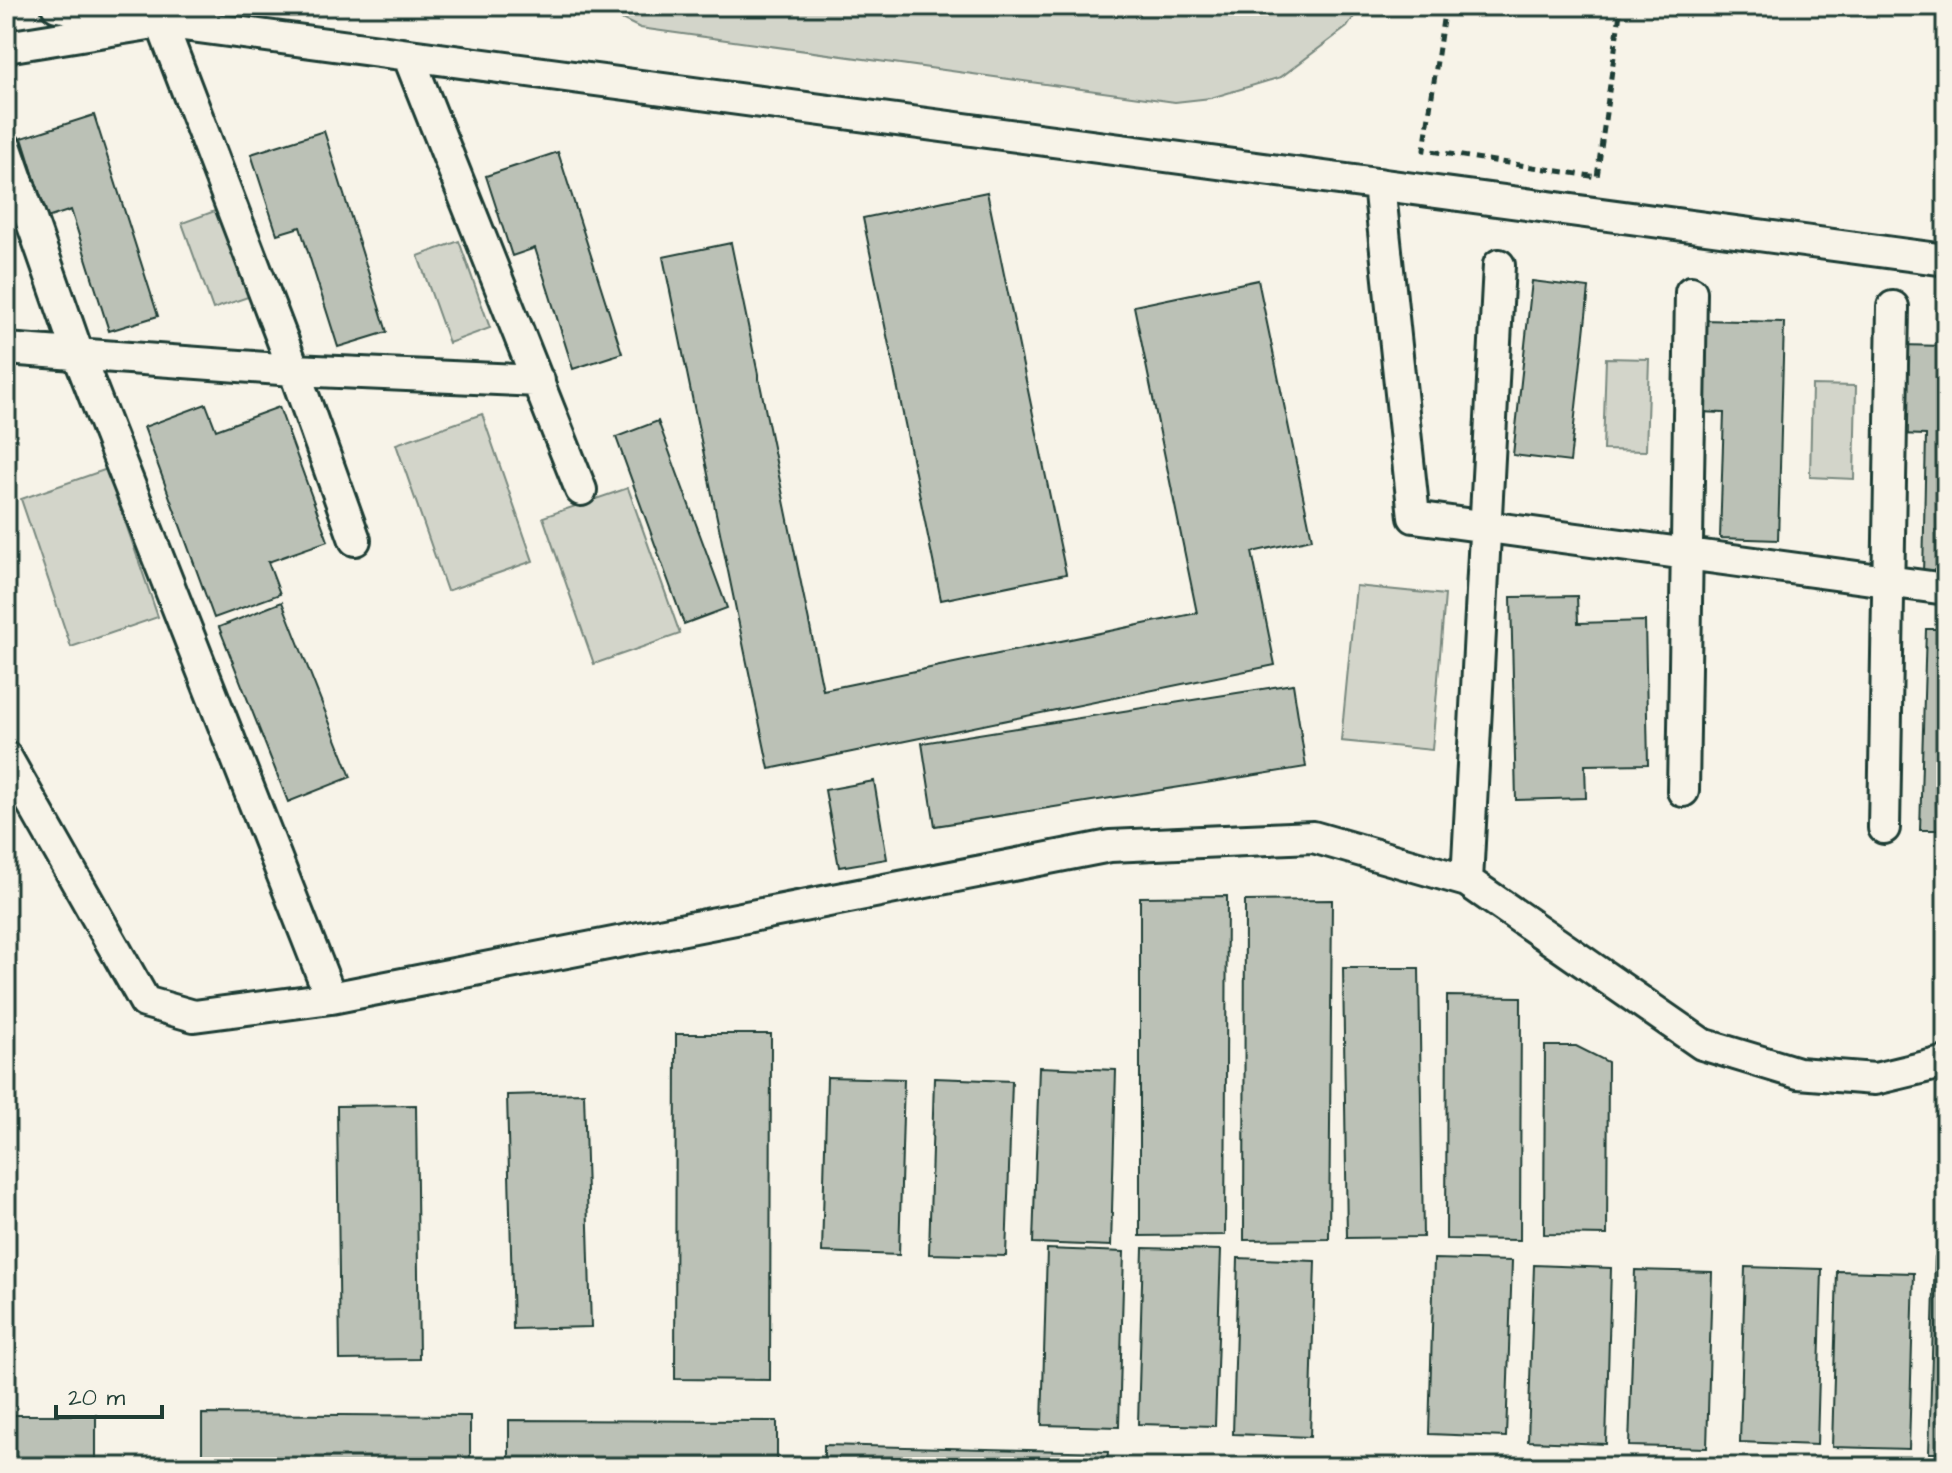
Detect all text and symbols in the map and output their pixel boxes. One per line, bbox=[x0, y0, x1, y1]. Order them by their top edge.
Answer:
scale bar bbox=[56, 1369, 162, 1419]
text: 20 m bbox=[68, 1381, 125, 1415]

